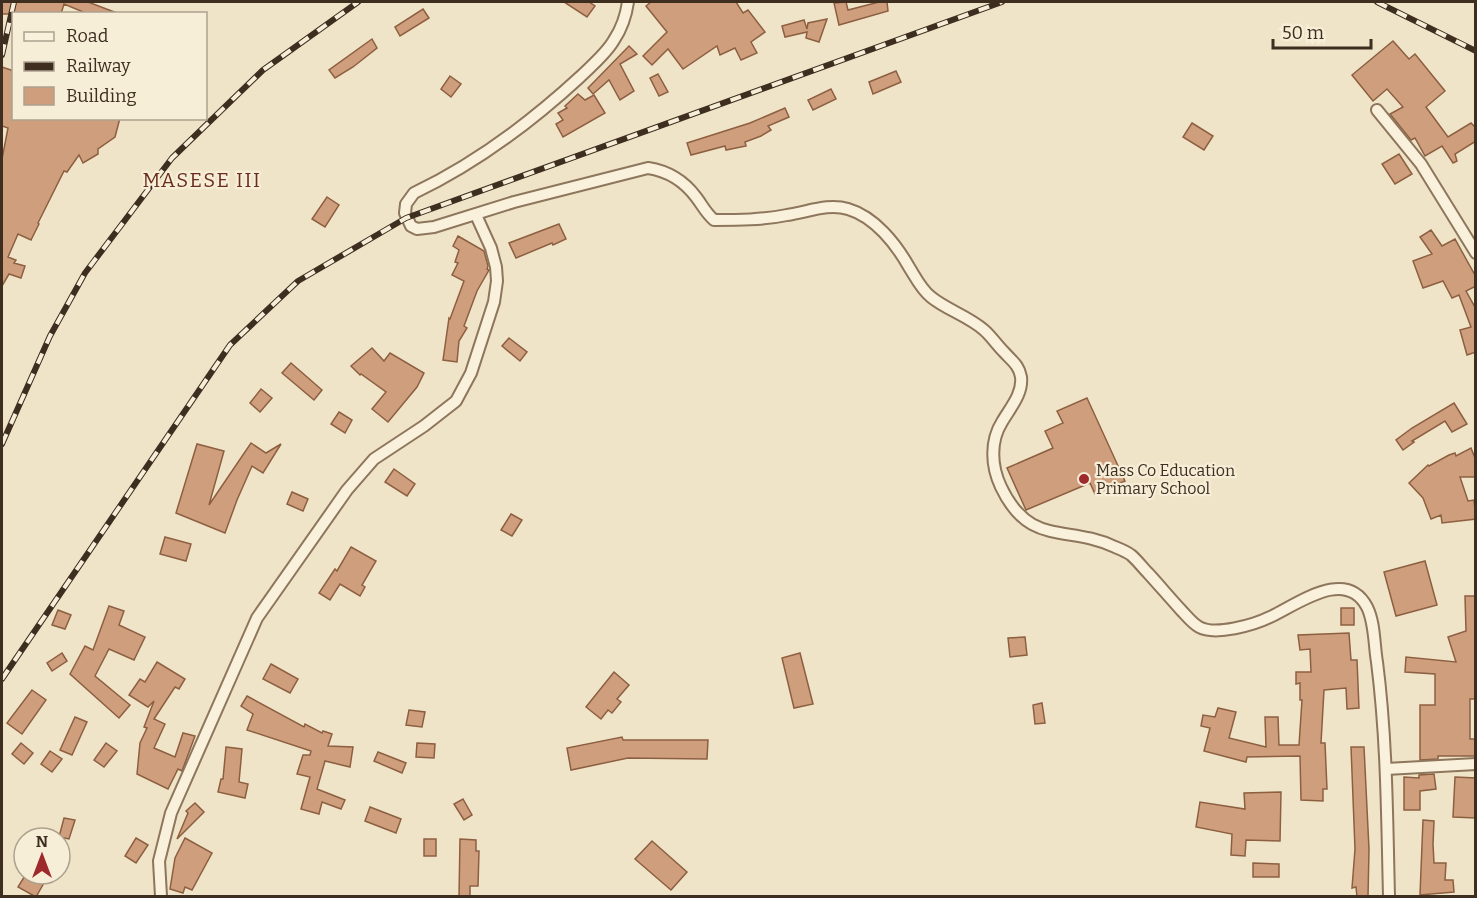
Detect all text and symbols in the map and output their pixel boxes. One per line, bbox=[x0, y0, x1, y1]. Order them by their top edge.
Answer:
legend bbox=[12, 12, 207, 120]
scale bar bbox=[1273, 12, 1370, 50]
text: 50 m bbox=[1282, 22, 1324, 44]
text: Road bbox=[66, 25, 109, 47]
text: Railway bbox=[66, 55, 131, 77]
text: Building bbox=[66, 85, 137, 107]
district label: MASESE III bbox=[142, 168, 262, 192]
place label: Mass Co Education Primary School bbox=[1096, 461, 1235, 498]
marker: Mass Co Education Primary School bbox=[1077, 472, 1091, 486]
north arrow bbox=[12, 826, 72, 886]
text: N bbox=[36, 832, 48, 851]

